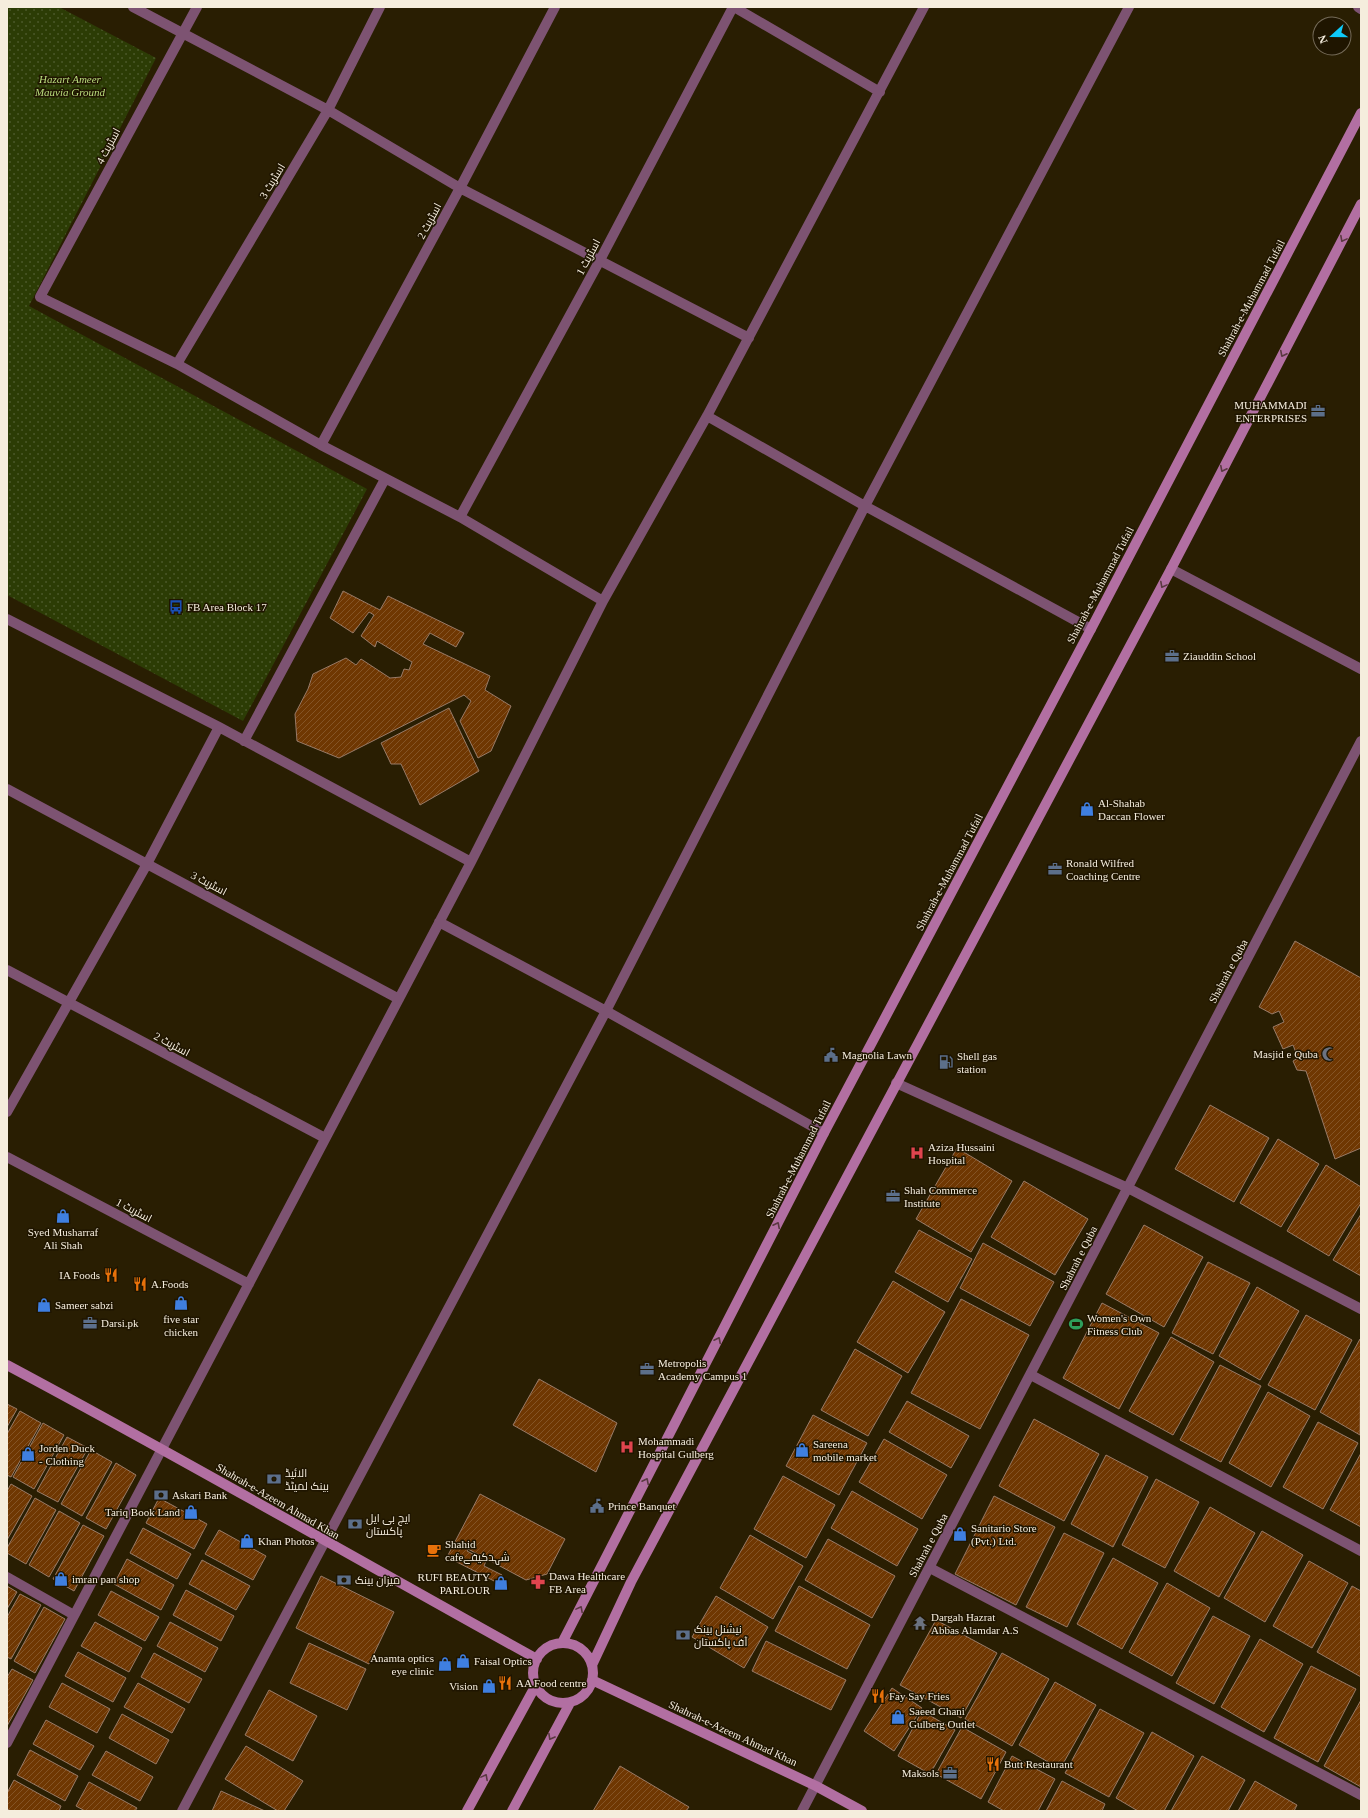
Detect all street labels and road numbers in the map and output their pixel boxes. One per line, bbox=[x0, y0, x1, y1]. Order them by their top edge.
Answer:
street label: اسٹریٹ 4 bbox=[94, 126, 123, 166]
street label: اسٹریٹ 3 bbox=[257, 161, 288, 201]
street label: اسٹریٹ 2 bbox=[415, 201, 444, 241]
street label: اسٹریٹ 1 bbox=[574, 237, 603, 277]
street label: Shahrah-e-Muhammad Tufail bbox=[1215, 238, 1287, 358]
street label: Shahrah-e-Muhammad Tufail bbox=[1064, 525, 1136, 645]
street label: Shahrah-e-Muhammad Tufail bbox=[913, 812, 985, 932]
street label: اسٹریٹ 3 bbox=[189, 869, 229, 898]
street label: Shahrah e Quba bbox=[1206, 937, 1250, 1005]
street label: اسٹریٹ 2 bbox=[152, 1030, 192, 1059]
street label: Shahrah-e-Muhammad Tufail bbox=[763, 1098, 833, 1220]
street label: اسٹریٹ 1 bbox=[114, 1196, 154, 1225]
street label: Shahrah e Quba bbox=[1057, 1224, 1099, 1292]
street label: Shahrah-e-Azeem Ahmad Khan bbox=[214, 1461, 342, 1542]
street label: Shahrah e Quba bbox=[906, 1511, 950, 1579]
street label: Shahrah-e-Azeem Ahmad Khan bbox=[667, 1698, 800, 1768]

